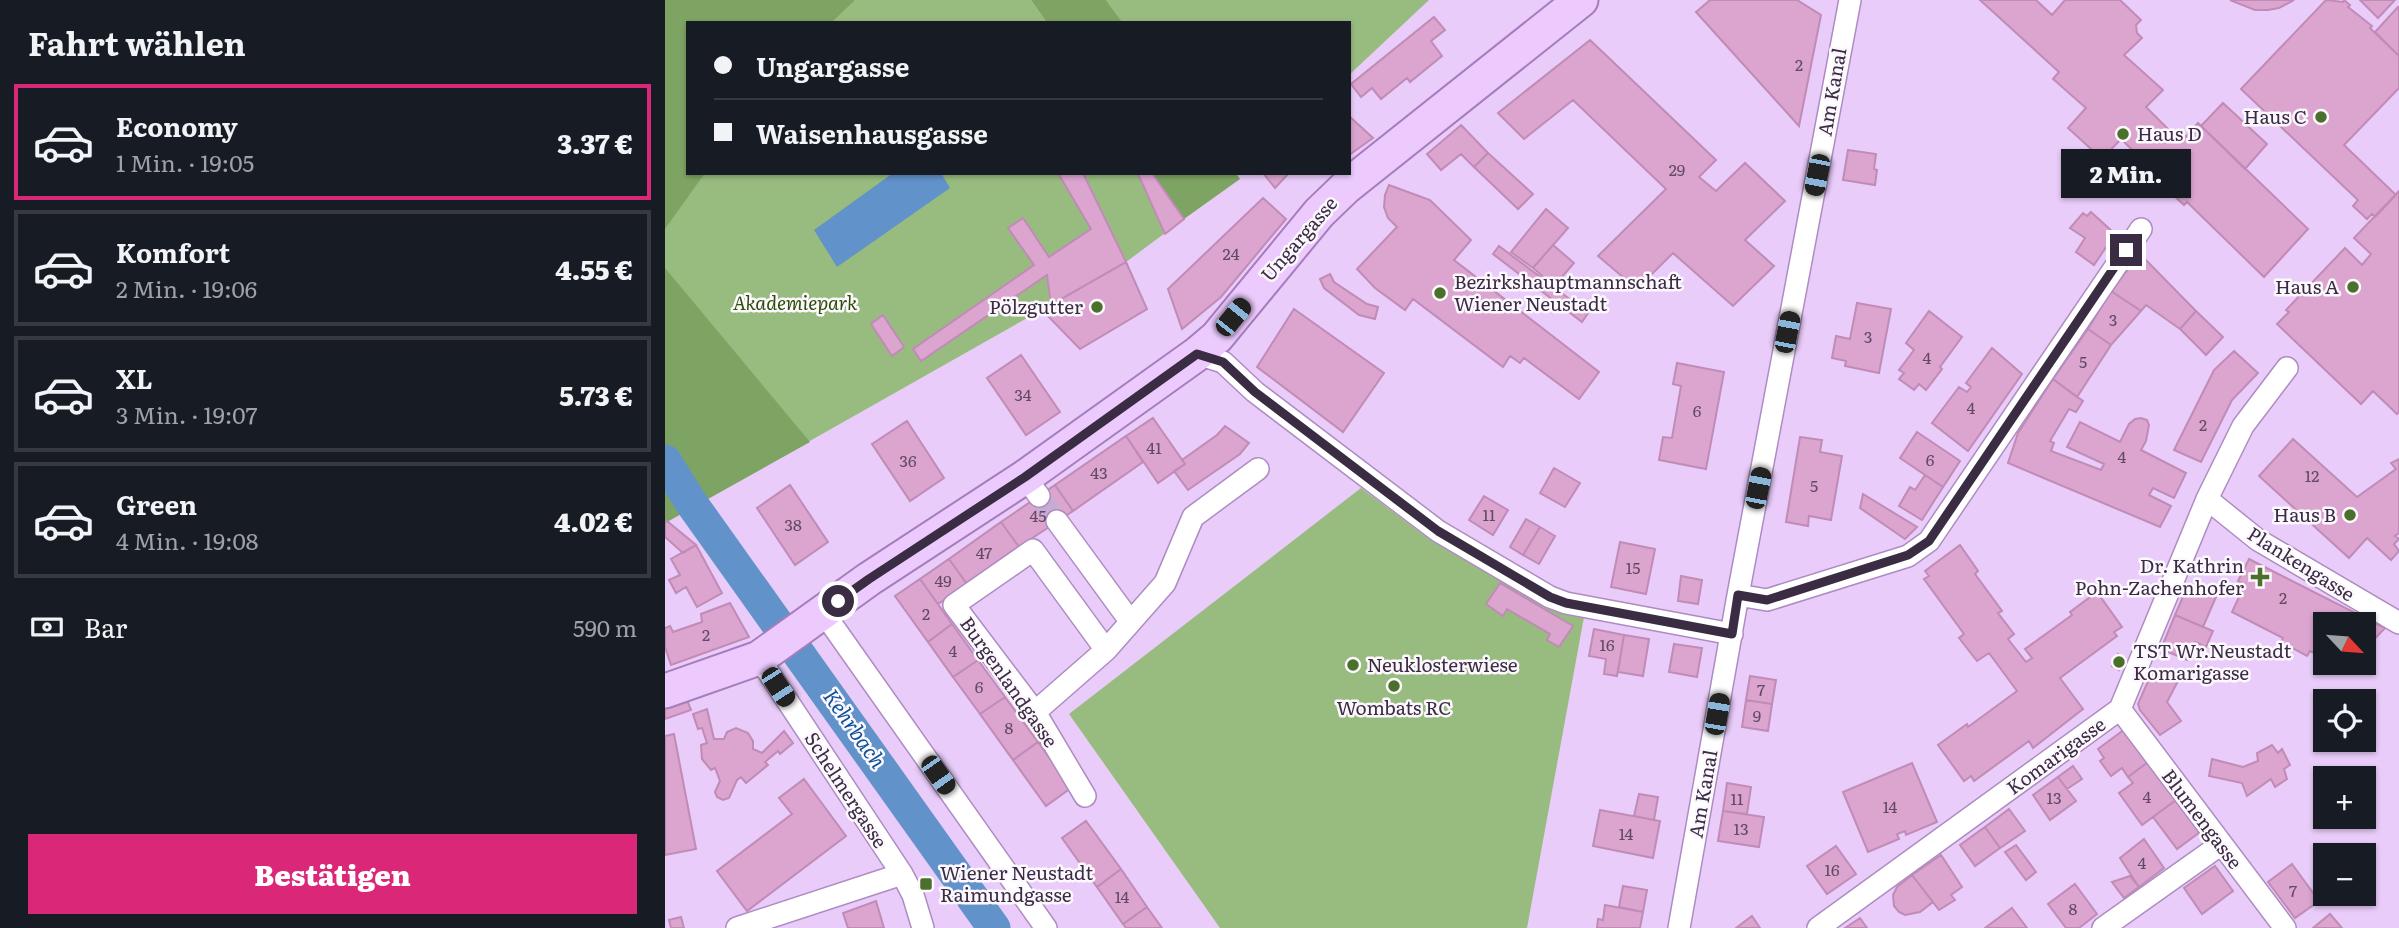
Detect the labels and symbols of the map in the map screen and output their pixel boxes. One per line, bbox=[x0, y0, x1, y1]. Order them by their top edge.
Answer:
street label: Am Kanal bbox=[1809, 46, 1853, 138]
house number: 2 bbox=[1795, 52, 1803, 76]
place label: Haus C bbox=[2244, 102, 2307, 130]
marker: Haus C bbox=[2313, 109, 2329, 125]
place label: Haus D bbox=[2137, 119, 2202, 147]
marker: Haus D bbox=[2115, 126, 2131, 142]
callout: 2 Min. bbox=[2061, 148, 2191, 198]
car bbox=[1803, 152, 1832, 198]
house number: 29 bbox=[1669, 157, 1685, 181]
street label: Ungargasse bbox=[1253, 190, 1343, 287]
route end bbox=[2110, 234, 2142, 266]
house number: 24 bbox=[1223, 241, 1240, 265]
place label: Bezirkshauptmannschaft Wiener Neustadt bbox=[1454, 267, 1682, 317]
place label: Haus A bbox=[2275, 272, 2339, 300]
marker: Haus A bbox=[2345, 279, 2361, 295]
marker: Bezirkshauptmannschaft Wiener Neustadt bbox=[1432, 285, 1448, 301]
park label: Akademiepark bbox=[733, 288, 858, 316]
place label: Pölzgutter bbox=[989, 292, 1083, 320]
car bbox=[1212, 294, 1255, 340]
marker: Pölzgutter bbox=[1089, 299, 1105, 315]
house number: 3 bbox=[2109, 307, 2117, 331]
car bbox=[1773, 309, 1802, 355]
house number: 3 bbox=[1864, 324, 1872, 348]
house number: 4 bbox=[1923, 345, 1932, 369]
house number: 5 bbox=[2079, 349, 2087, 373]
house number: 34 bbox=[1014, 382, 1032, 406]
house number: 4 bbox=[1967, 395, 1976, 419]
house number: 6 bbox=[1693, 398, 1702, 422]
house number: 2 bbox=[2199, 412, 2207, 436]
house number: 41 bbox=[1146, 435, 1162, 459]
house number: 4 bbox=[2118, 444, 2127, 468]
house number: 6 bbox=[1926, 447, 1935, 471]
house number: 36 bbox=[899, 448, 917, 472]
house number: 43 bbox=[1090, 460, 1108, 484]
house number: 12 bbox=[2305, 463, 2319, 487]
car bbox=[1744, 465, 1773, 511]
house number: 5 bbox=[1810, 473, 1818, 497]
place label: Haus B bbox=[2273, 500, 2336, 528]
house number: 11 bbox=[1482, 502, 1496, 526]
house number: 45 bbox=[1030, 503, 1046, 527]
marker: Haus B bbox=[2342, 507, 2358, 523]
house number: 38 bbox=[784, 512, 802, 536]
street label: Plankengasse bbox=[2243, 519, 2361, 607]
house number: 47 bbox=[976, 540, 992, 564]
place label: Dr. Kathrin Pohn-Zachenhofer bbox=[2075, 551, 2244, 601]
house number: 15 bbox=[1626, 555, 1640, 579]
marker: Dr. Kathrin Pohn-Zachenhofer bbox=[2250, 567, 2270, 587]
house number: 49 bbox=[934, 568, 952, 592]
route start bbox=[822, 585, 854, 617]
house number: 2 bbox=[2279, 585, 2287, 609]
house number: 2 bbox=[922, 601, 930, 625]
street label: Burgenlandgasse bbox=[954, 610, 1066, 753]
north arrow bbox=[2313, 612, 2377, 676]
house number: 2 bbox=[702, 622, 710, 646]
house number: 16 bbox=[1599, 632, 1615, 656]
place label: TST Wr.Neustadt Komarigasse bbox=[2133, 636, 2292, 686]
house number: 4 bbox=[949, 638, 958, 662]
place label: Neuklosterwiese bbox=[1367, 650, 1518, 678]
marker: TST Wr.Neustadt Komarigasse bbox=[2111, 654, 2127, 670]
marker: Neuklosterwiese bbox=[1345, 657, 1361, 673]
car bbox=[758, 664, 799, 710]
house number: 6 bbox=[975, 674, 984, 698]
house number: 7 bbox=[1757, 677, 1765, 701]
marker: Wombats RC bbox=[1386, 678, 1402, 694]
water label: Kehrbach bbox=[817, 682, 895, 774]
car bbox=[1704, 691, 1731, 737]
place label: Wombats RC bbox=[1336, 693, 1452, 721]
house number: 9 bbox=[1753, 703, 1761, 727]
street label: Komarigasse bbox=[2000, 710, 2111, 801]
house number: 8 bbox=[1005, 715, 1014, 739]
street label: Schelmergasse bbox=[799, 726, 895, 853]
street label: Am Kanal bbox=[1680, 748, 1724, 840]
car bbox=[918, 752, 959, 798]
street label: Blumengasse bbox=[2156, 763, 2250, 874]
house number: 4 bbox=[2143, 784, 2152, 808]
house number: 13 bbox=[2046, 785, 2062, 809]
house number: 11 bbox=[1730, 786, 1744, 810]
house number: 14 bbox=[1883, 794, 1898, 818]
house number: 13 bbox=[1733, 816, 1749, 840]
house number: 14 bbox=[1619, 821, 1634, 845]
house number: 4 bbox=[2138, 850, 2147, 874]
house number: 16 bbox=[1824, 857, 1840, 881]
place label: Wiener Neustadt Raimundgasse bbox=[940, 858, 1093, 908]
marker: Wiener Neustadt Raimundgasse bbox=[918, 876, 934, 892]
house number: 7 bbox=[2289, 878, 2297, 902]
house number: 14 bbox=[1115, 884, 1130, 908]
house number: 8 bbox=[2069, 896, 2078, 920]

